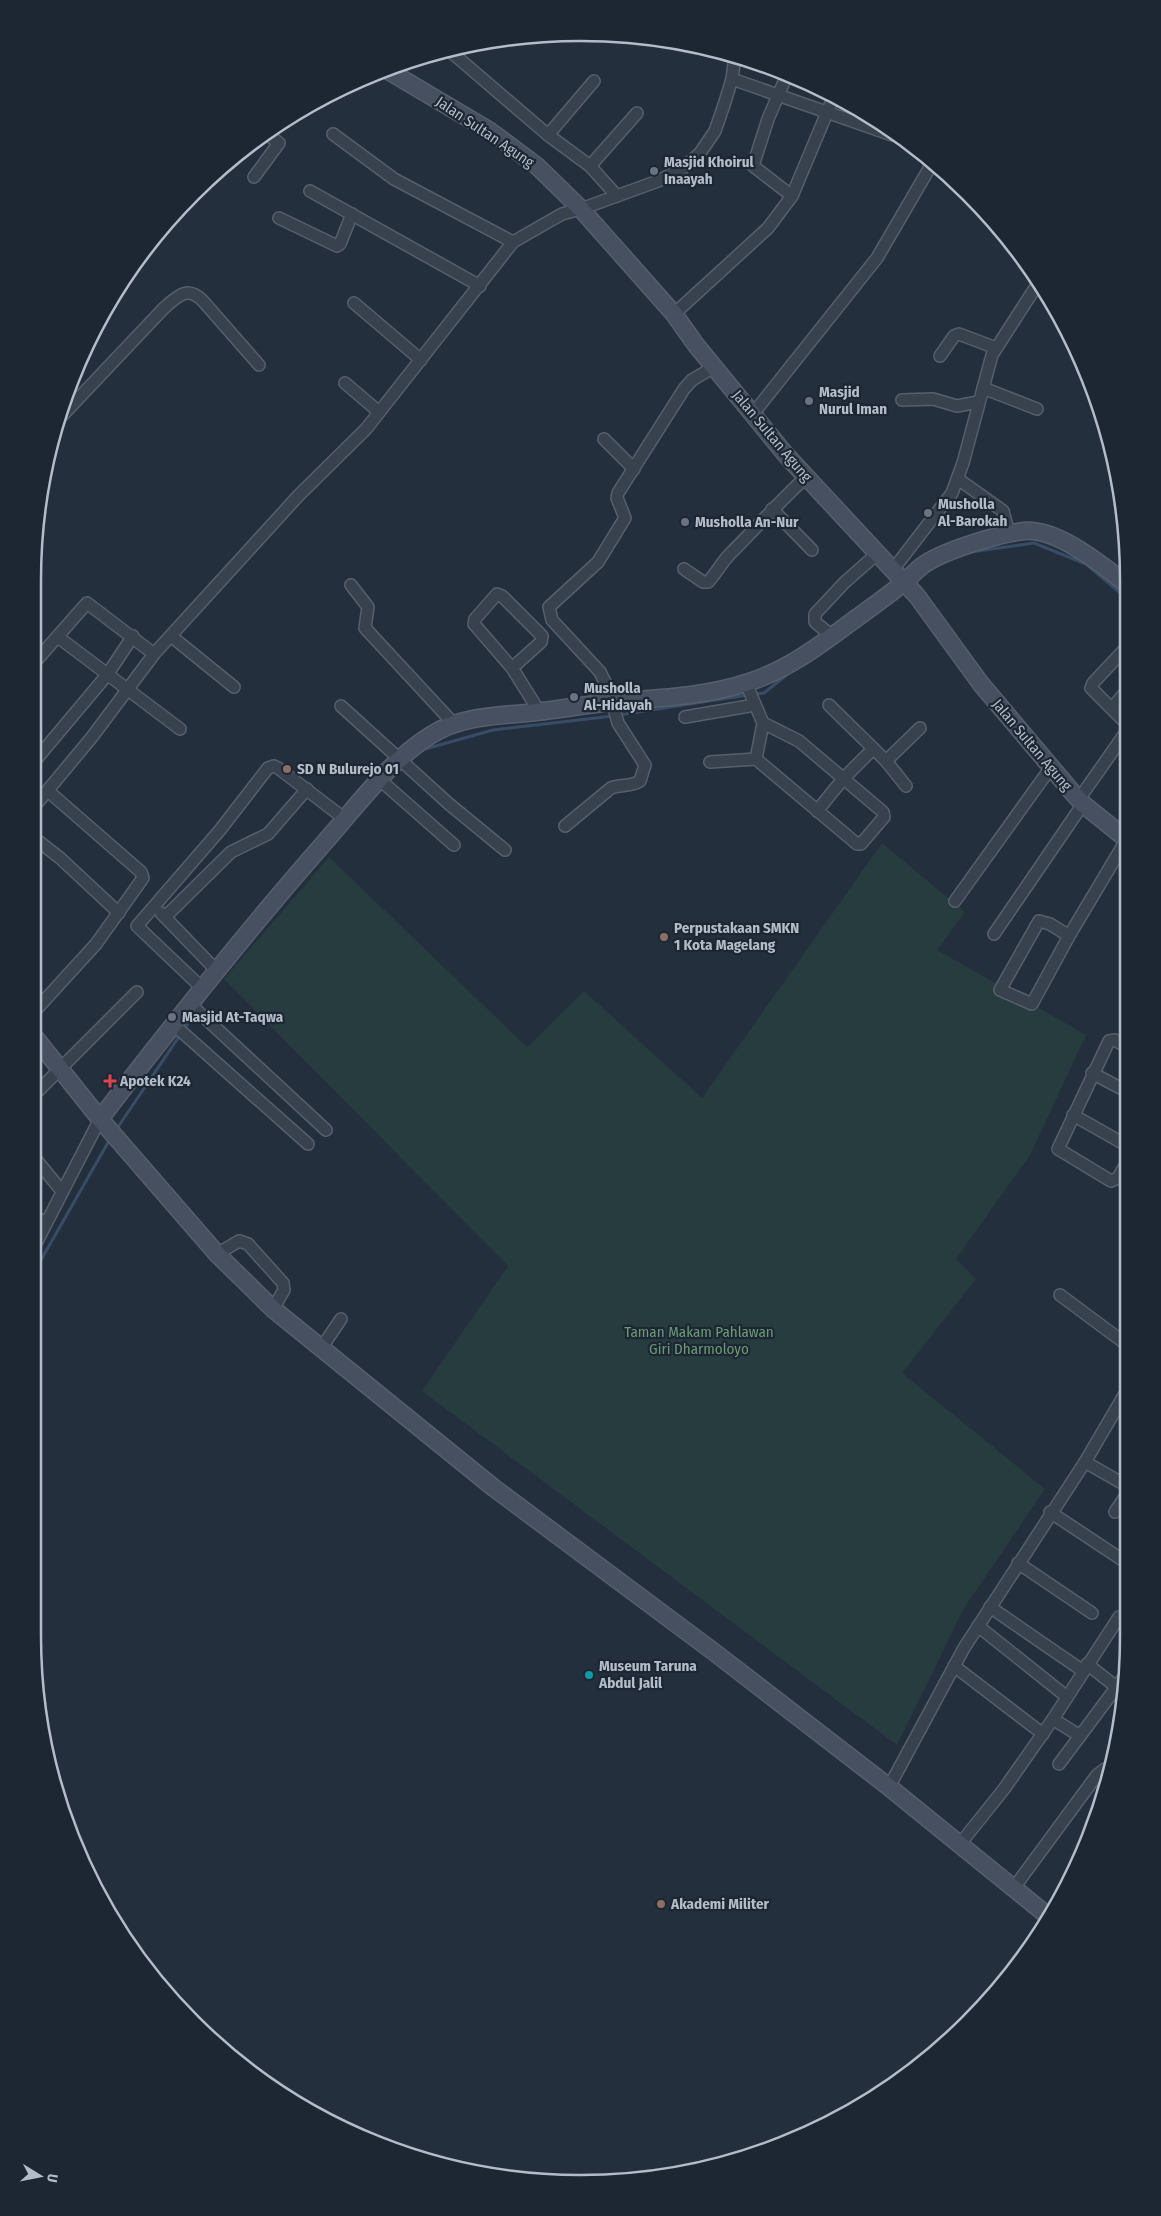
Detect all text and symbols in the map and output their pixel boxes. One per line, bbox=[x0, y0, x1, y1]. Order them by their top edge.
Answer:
street label: Jalan Sultan Agung bbox=[433, 93, 537, 171]
place label: Masjid Khoirul Inaayah bbox=[664, 153, 755, 188]
marker: Masjid Khoirul Inaayah bbox=[648, 165, 660, 177]
place label: Masjid Nurul Iman bbox=[819, 383, 887, 418]
street label: Jalan Sultan Agung bbox=[728, 386, 816, 486]
marker: Masjid Nurul Iman bbox=[803, 395, 815, 407]
place label: Musholla Al-Barokah bbox=[937, 495, 1008, 530]
marker: Musholla Al-Barokah bbox=[922, 507, 934, 519]
place label: Musholla An-Nur bbox=[695, 513, 799, 531]
marker: Musholla An-Nur bbox=[679, 516, 691, 528]
place label: Musholla Al-Hidayah bbox=[583, 679, 652, 714]
marker: Musholla Al-Hidayah bbox=[568, 691, 580, 703]
street label: Jalan Sultan Agung bbox=[988, 695, 1076, 795]
place label: SD N Bulurejo 01 bbox=[297, 760, 399, 778]
marker: SD N Bulurejo 01 bbox=[281, 763, 293, 775]
place label: Perpustakaan SMKN 1 Kota Magelang bbox=[674, 919, 799, 954]
marker: Perpustakaan SMKN 1 Kota Magelang bbox=[658, 931, 670, 943]
place label: Masjid At-Taqwa bbox=[182, 1008, 284, 1026]
marker: Masjid At-Taqwa bbox=[166, 1011, 178, 1023]
place label: Apotek K24 bbox=[119, 1072, 191, 1090]
marker: Apotek K24 bbox=[104, 1075, 116, 1087]
park label: Taman Makam Pahlawan Giri Dharmoloyo bbox=[624, 1323, 774, 1358]
place label: Museum Taruna Abdul Jalil bbox=[598, 1657, 697, 1692]
marker: Museum Taruna Abdul Jalil bbox=[583, 1669, 595, 1681]
place label: Akademi Militer bbox=[670, 1895, 770, 1913]
marker: Akademi Militer bbox=[655, 1898, 667, 1910]
north arrow bbox=[15, 2151, 65, 2201]
text: U bbox=[43, 2173, 61, 2184]

